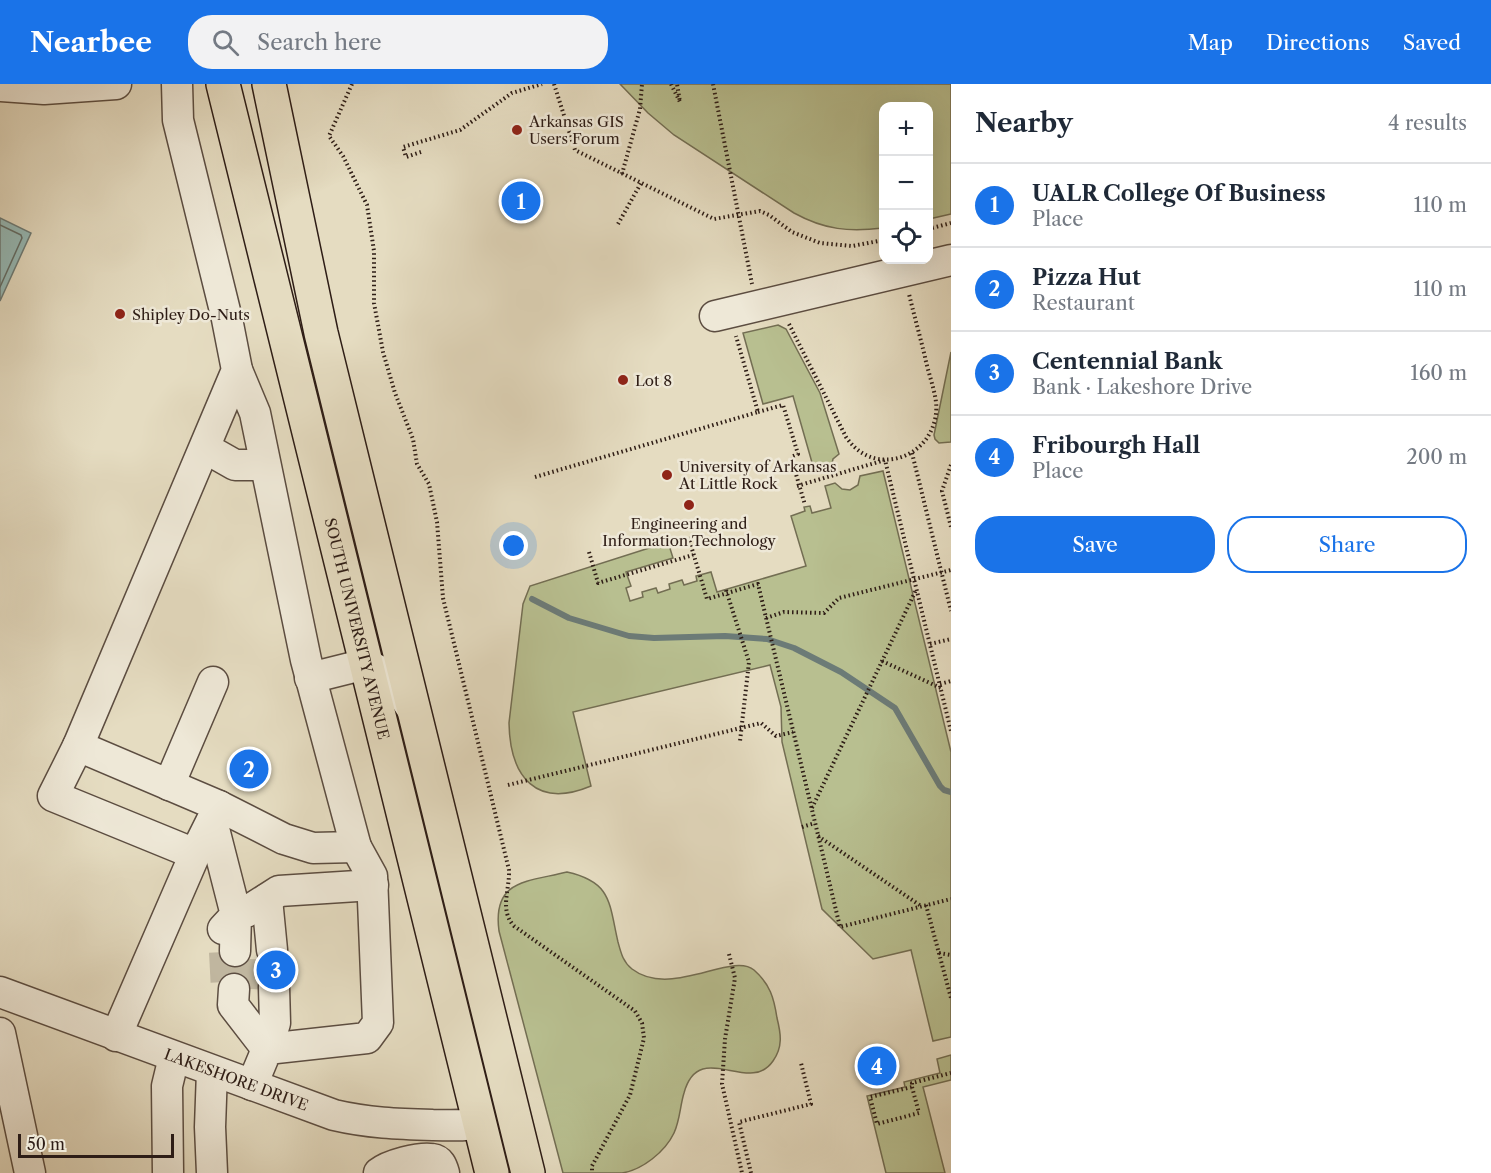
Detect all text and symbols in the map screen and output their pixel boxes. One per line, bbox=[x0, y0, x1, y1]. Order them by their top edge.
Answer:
search box bbox=[188, 15, 608, 69]
text: Nearbee bbox=[30, 25, 152, 59]
icon: search bbox=[209, 26, 242, 59]
text: Search here bbox=[257, 29, 382, 56]
text: Map bbox=[1188, 30, 1233, 55]
text: Directions bbox=[1266, 30, 1370, 55]
text: Saved bbox=[1403, 30, 1461, 55]
map controls bbox=[879, 102, 933, 264]
button: + bbox=[879, 102, 933, 156]
text: Nearby bbox=[975, 107, 1073, 139]
text: 4 results bbox=[1388, 111, 1467, 135]
place label: Arkansas GIS Users Forum bbox=[528, 112, 624, 148]
marker: Arkansas GIS Users Forum bbox=[510, 123, 524, 137]
button: − bbox=[879, 156, 933, 210]
pin: 1 bbox=[502, 178, 540, 224]
text: UALR College Of Business bbox=[1032, 180, 1326, 207]
text: 1 bbox=[990, 193, 999, 217]
text: 110 m bbox=[1414, 193, 1467, 217]
text: Place bbox=[1032, 207, 1083, 231]
button: locate bbox=[879, 210, 933, 264]
text: Pizza Hut bbox=[1032, 264, 1141, 291]
text: 2 bbox=[989, 277, 1000, 301]
text: 110 m bbox=[1414, 277, 1467, 301]
text: Restaurant bbox=[1032, 291, 1135, 315]
place label: Shipley Do-Nuts bbox=[132, 305, 250, 324]
marker: Shipley Do-Nuts bbox=[113, 307, 127, 321]
text: Centennial Bank bbox=[1032, 348, 1223, 375]
text: 3 bbox=[989, 361, 1000, 385]
text: 160 m bbox=[1410, 361, 1467, 385]
place label: Lot 8 bbox=[635, 371, 672, 390]
marker: Lot 8 bbox=[616, 373, 630, 387]
text: Bank · Lakeshore Drive bbox=[1032, 375, 1252, 399]
text: Fribourgh Hall bbox=[1032, 432, 1200, 459]
text: 4 bbox=[989, 445, 1000, 469]
text: 200 m bbox=[1406, 445, 1467, 469]
place label: University of Arkansas At Little Rock bbox=[678, 457, 837, 493]
text: Place bbox=[1032, 459, 1083, 483]
marker: University of Arkansas At Little Rock bbox=[660, 468, 674, 482]
marker: Engineering and Information Technology bbox=[682, 498, 696, 512]
place label: Engineering and Information Technology bbox=[602, 514, 776, 550]
street label: SOUTH UNIVERSITY AVENUE bbox=[321, 516, 394, 741]
button: Save bbox=[975, 516, 1215, 573]
button: Share bbox=[1227, 516, 1467, 573]
your location bbox=[499, 531, 528, 560]
pin: 2 bbox=[230, 746, 268, 792]
pin: 3 bbox=[256, 948, 296, 992]
street label: LAKESHORE DRIVE bbox=[162, 1044, 311, 1114]
pin: 4 bbox=[858, 1044, 896, 1088]
scale bar bbox=[18, 1131, 174, 1158]
text: 50 m bbox=[27, 1134, 65, 1154]

